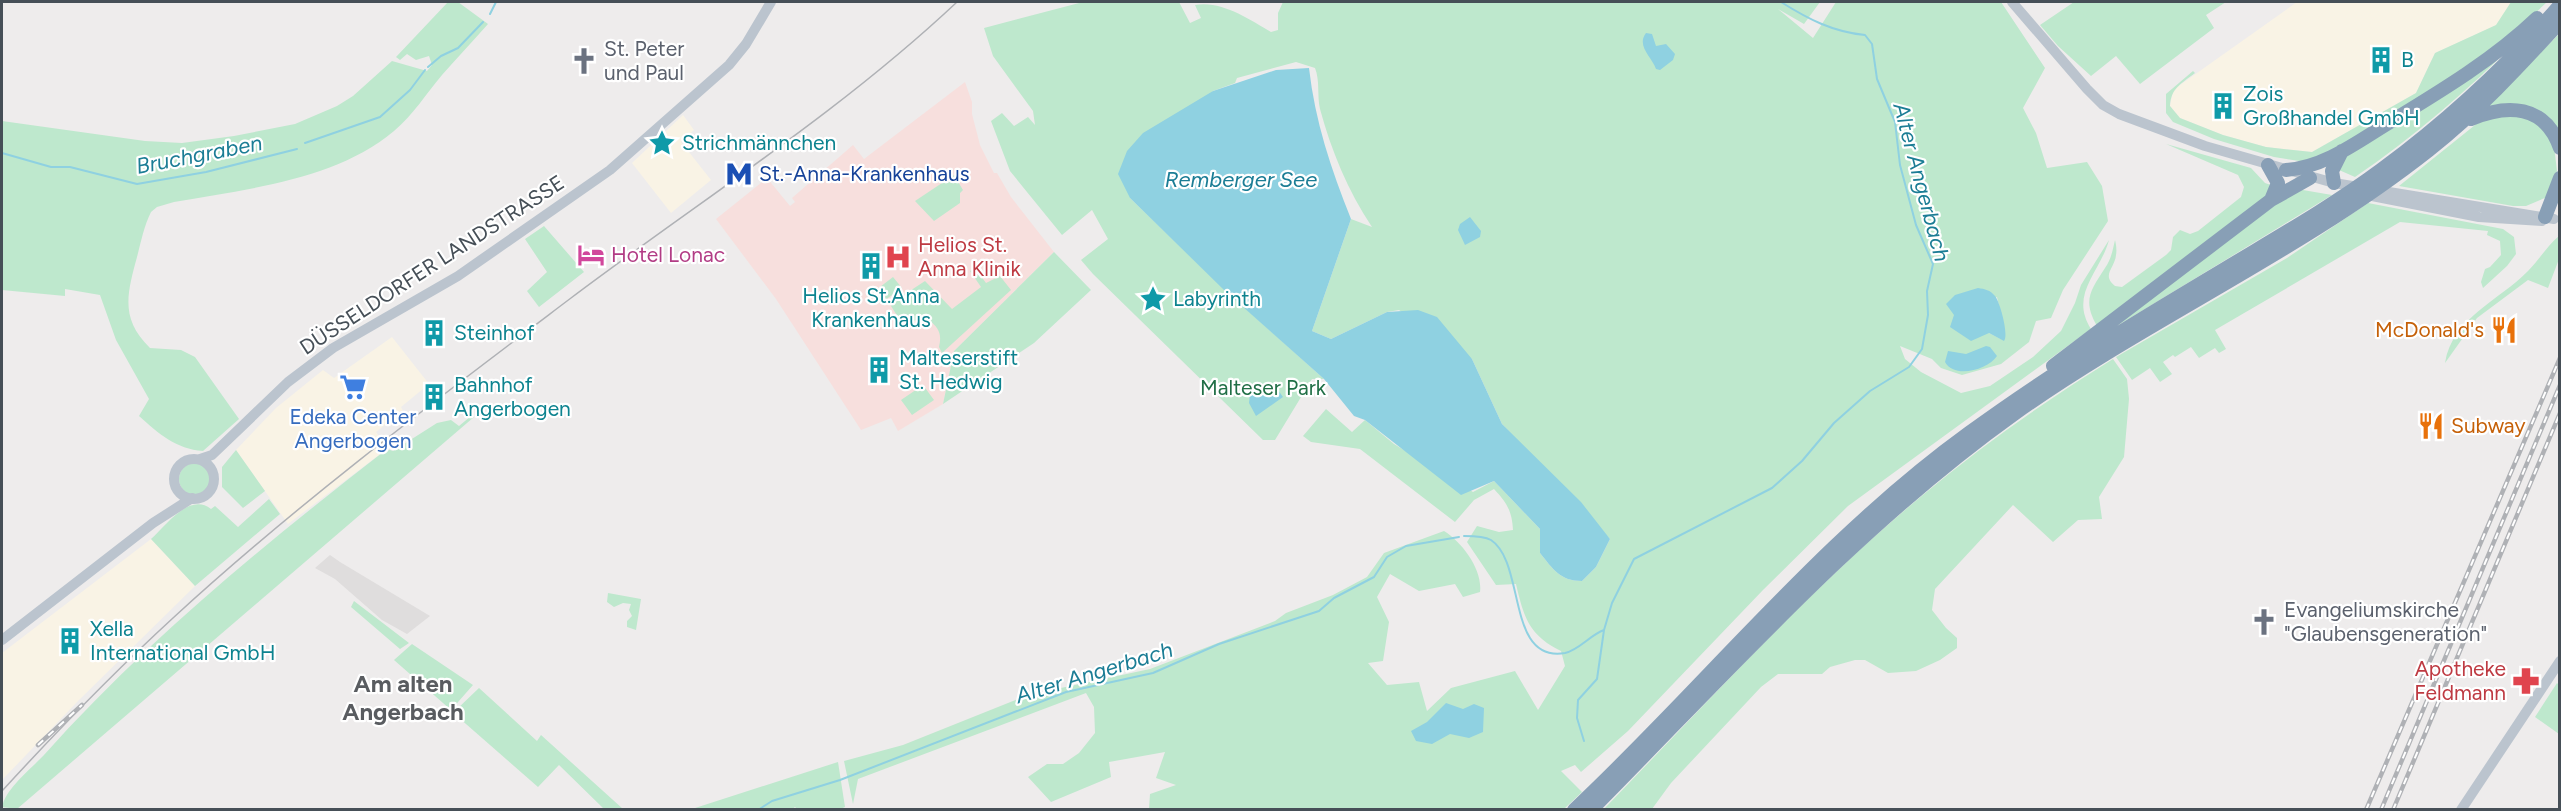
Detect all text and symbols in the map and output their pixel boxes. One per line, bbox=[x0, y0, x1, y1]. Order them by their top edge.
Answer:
place label: St. Peter und Paul bbox=[604, 36, 684, 85]
building icon: B bbox=[2366, 45, 2396, 75]
church icon: St. Peter und Paul bbox=[569, 46, 599, 76]
place label: B bbox=[2401, 47, 2414, 72]
place label: Zois Großhandel GmbH bbox=[2243, 81, 2420, 130]
building icon: Zois Großhandel GmbH bbox=[2208, 91, 2238, 121]
water label: Alter Angerbach bbox=[1887, 99, 1956, 264]
place icon: Strichmännchen bbox=[647, 128, 677, 158]
water label: Bruchgraben bbox=[134, 129, 264, 180]
place label: Strichmännchen bbox=[682, 130, 836, 155]
metro station icon: St.-Anna-Krankenhaus bbox=[724, 159, 754, 189]
place label: St.-Anna-Krankenhaus bbox=[759, 161, 969, 186]
water label: Remberger See bbox=[1165, 166, 1317, 193]
street label: DÜSSELDORFER LANDSTRASSE bbox=[295, 170, 569, 360]
place label: Helios St. Anna Klinik bbox=[918, 232, 1021, 281]
hotel icon: Hotel Lonac bbox=[576, 240, 606, 270]
place label: Hotel Lonac bbox=[611, 242, 725, 267]
hospital icon: Helios St. Anna Klinik bbox=[883, 242, 913, 272]
building icon: Helios St.Anna Krankenhaus bbox=[856, 251, 886, 281]
place label: Helios St.Anna Krankenhaus bbox=[802, 283, 940, 332]
place icon: Labyrinth bbox=[1138, 284, 1168, 314]
place label: Labyrinth bbox=[1173, 286, 1261, 311]
restaurant icon: McDonald's bbox=[2489, 315, 2519, 345]
place label: McDonald's bbox=[2375, 317, 2484, 342]
building icon: Steinhof bbox=[419, 318, 449, 348]
place label: Steinhof bbox=[454, 320, 535, 345]
place label: Malteserstift St. Hedwig bbox=[899, 345, 1018, 394]
building icon: Malteserstift St. Hedwig bbox=[864, 355, 894, 385]
supermarket icon: Edeka Center Angerbogen bbox=[338, 372, 368, 402]
place label: Bahnhof Angerbogen bbox=[454, 372, 571, 421]
park label: Malteser Park bbox=[1200, 375, 1327, 400]
building icon: Bahnhof Angerbogen bbox=[419, 382, 449, 412]
place label: Edeka Center Angerbogen bbox=[290, 404, 416, 453]
restaurant icon: Subway bbox=[2416, 411, 2446, 441]
place label: Subway bbox=[2451, 413, 2525, 438]
place label: Evangeliumskirche "Glaubensgeneration" bbox=[2284, 597, 2487, 646]
church icon: Evangeliumskirche "Glaubensgeneration" bbox=[2249, 607, 2279, 637]
place label: Xella International GmbH bbox=[90, 616, 275, 665]
building icon: Xella International GmbH bbox=[55, 626, 85, 656]
water label: Alter Angerbach bbox=[1011, 636, 1176, 710]
place label: Apotheke Feldmann bbox=[2414, 656, 2506, 705]
pharmacy icon: Apotheke Feldmann bbox=[2511, 666, 2541, 696]
district label: Am alten Angerbach bbox=[342, 669, 464, 726]

